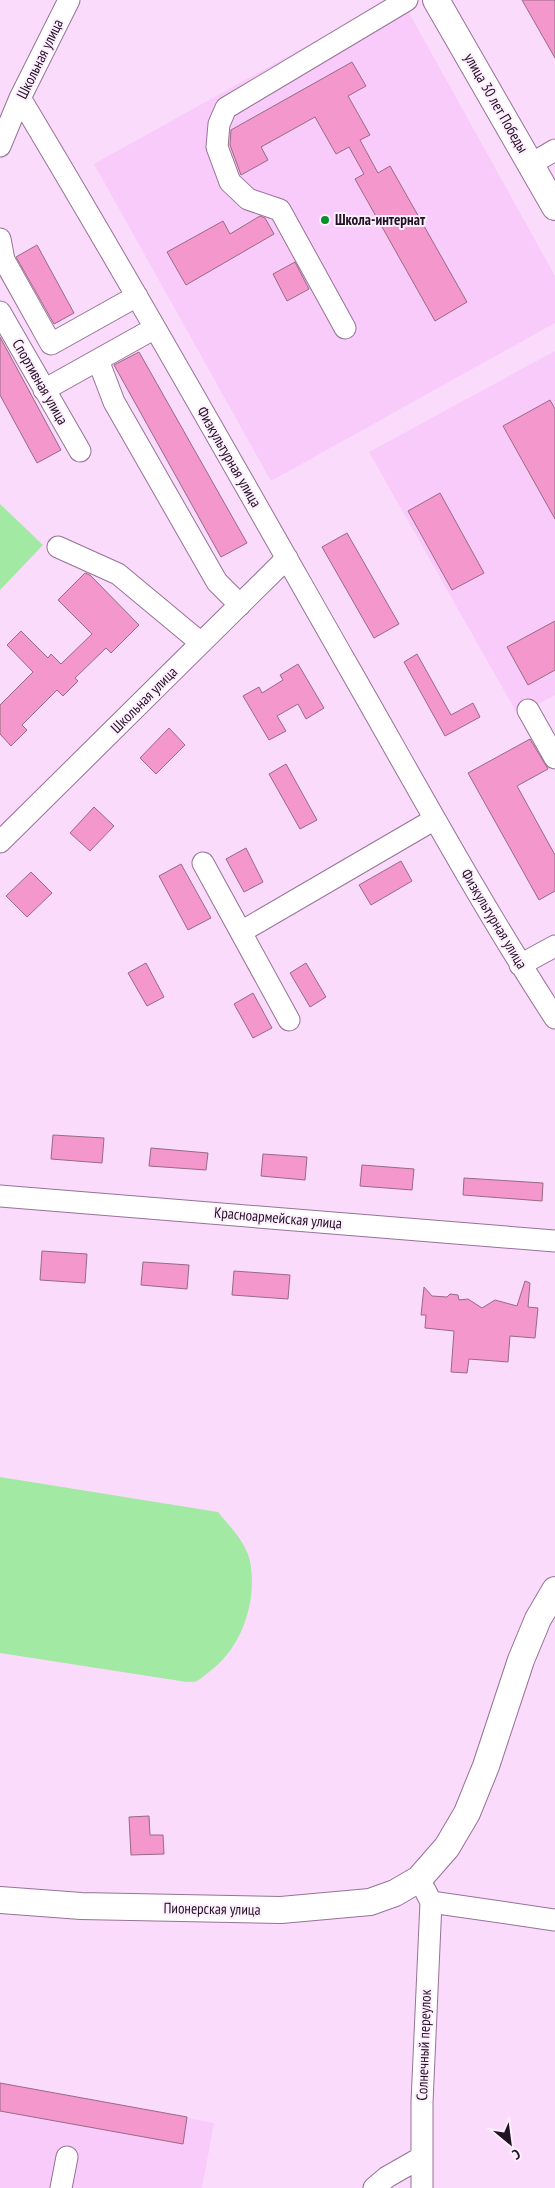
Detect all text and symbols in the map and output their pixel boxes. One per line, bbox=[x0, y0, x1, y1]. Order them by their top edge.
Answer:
street label: Школьная улица bbox=[12, 16, 67, 102]
street label: улица 30 лет Победы bbox=[460, 50, 533, 156]
place label: Школа-интернат bbox=[335, 210, 426, 229]
marker: Школа-интернат bbox=[319, 214, 331, 226]
street label: Спортивная улица bbox=[8, 336, 73, 428]
street label: Физкультурная улица bbox=[193, 403, 266, 510]
street label: Школьная улица bbox=[106, 662, 181, 737]
street label: Физкультурная улица bbox=[457, 865, 532, 972]
street label: Красноармейская улица bbox=[213, 1202, 343, 1233]
street label: Пионерская улица bbox=[163, 1898, 261, 1919]
street label: Солнечный переулок bbox=[412, 1989, 435, 2101]
north arrow bbox=[485, 2118, 535, 2168]
text: С bbox=[509, 2145, 523, 2164]

